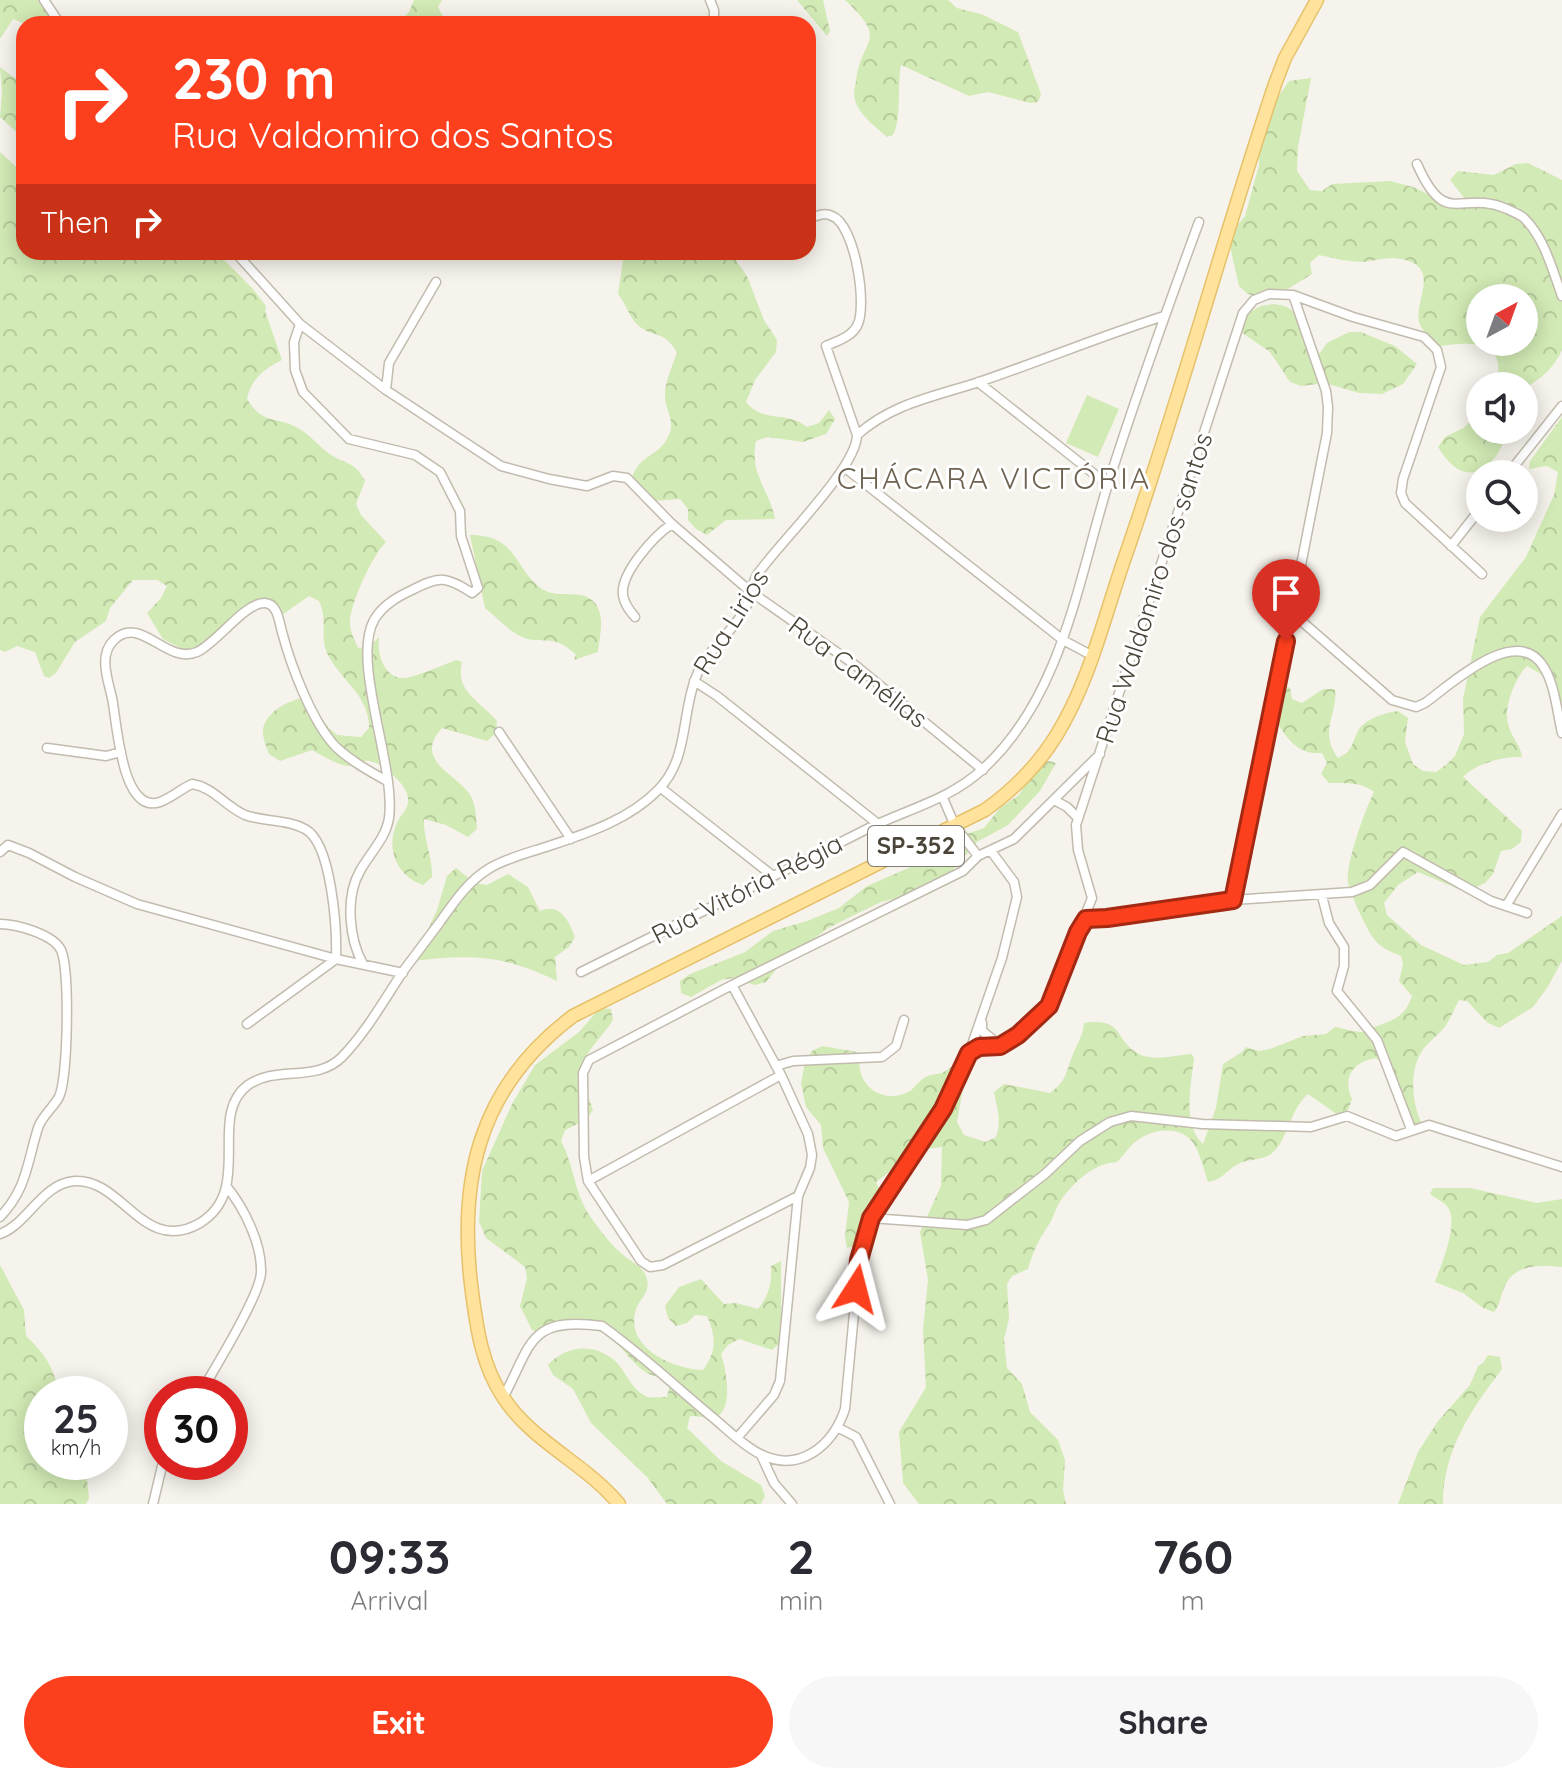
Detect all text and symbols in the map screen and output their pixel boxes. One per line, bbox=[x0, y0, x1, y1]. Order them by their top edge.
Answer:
text: 230 m bbox=[172, 43, 336, 113]
icon: right bbox=[40, 48, 144, 152]
text: Rua Valdomiro dos Santos bbox=[172, 112, 614, 157]
icon: right bbox=[125, 200, 169, 244]
text: Then bbox=[40, 203, 109, 241]
north arrow bbox=[1466, 284, 1538, 356]
map controls bbox=[1466, 284, 1538, 532]
button: sound bbox=[1466, 372, 1538, 444]
street label: Rua Waldomiro dos santos bbox=[1088, 428, 1219, 747]
district label: CHÁCARA VICTÓRIA bbox=[837, 459, 1151, 497]
button: search bbox=[1466, 460, 1538, 532]
pin bbox=[1252, 559, 1320, 641]
street label: Rua Lirios bbox=[685, 563, 776, 680]
icon: arrive bbox=[1264, 571, 1308, 615]
street label: Rua Camélias bbox=[782, 609, 934, 735]
street label: Rua Vitória Régia bbox=[646, 826, 848, 951]
road number: SP-352 bbox=[868, 826, 964, 866]
position arrow bbox=[814, 1247, 898, 1331]
speed limit sign: 30 bbox=[144, 1376, 248, 1480]
text: 25 bbox=[53, 1393, 99, 1443]
text: km/h bbox=[51, 1435, 101, 1460]
text: 09:33 bbox=[329, 1526, 450, 1586]
text: 2 bbox=[788, 1526, 815, 1586]
text: 760 bbox=[1152, 1526, 1233, 1586]
text: Arrival bbox=[351, 1584, 428, 1617]
text: min bbox=[779, 1584, 823, 1617]
text: m bbox=[1181, 1584, 1205, 1617]
button: Exit bbox=[24, 1676, 773, 1768]
button: Share bbox=[789, 1676, 1538, 1768]

